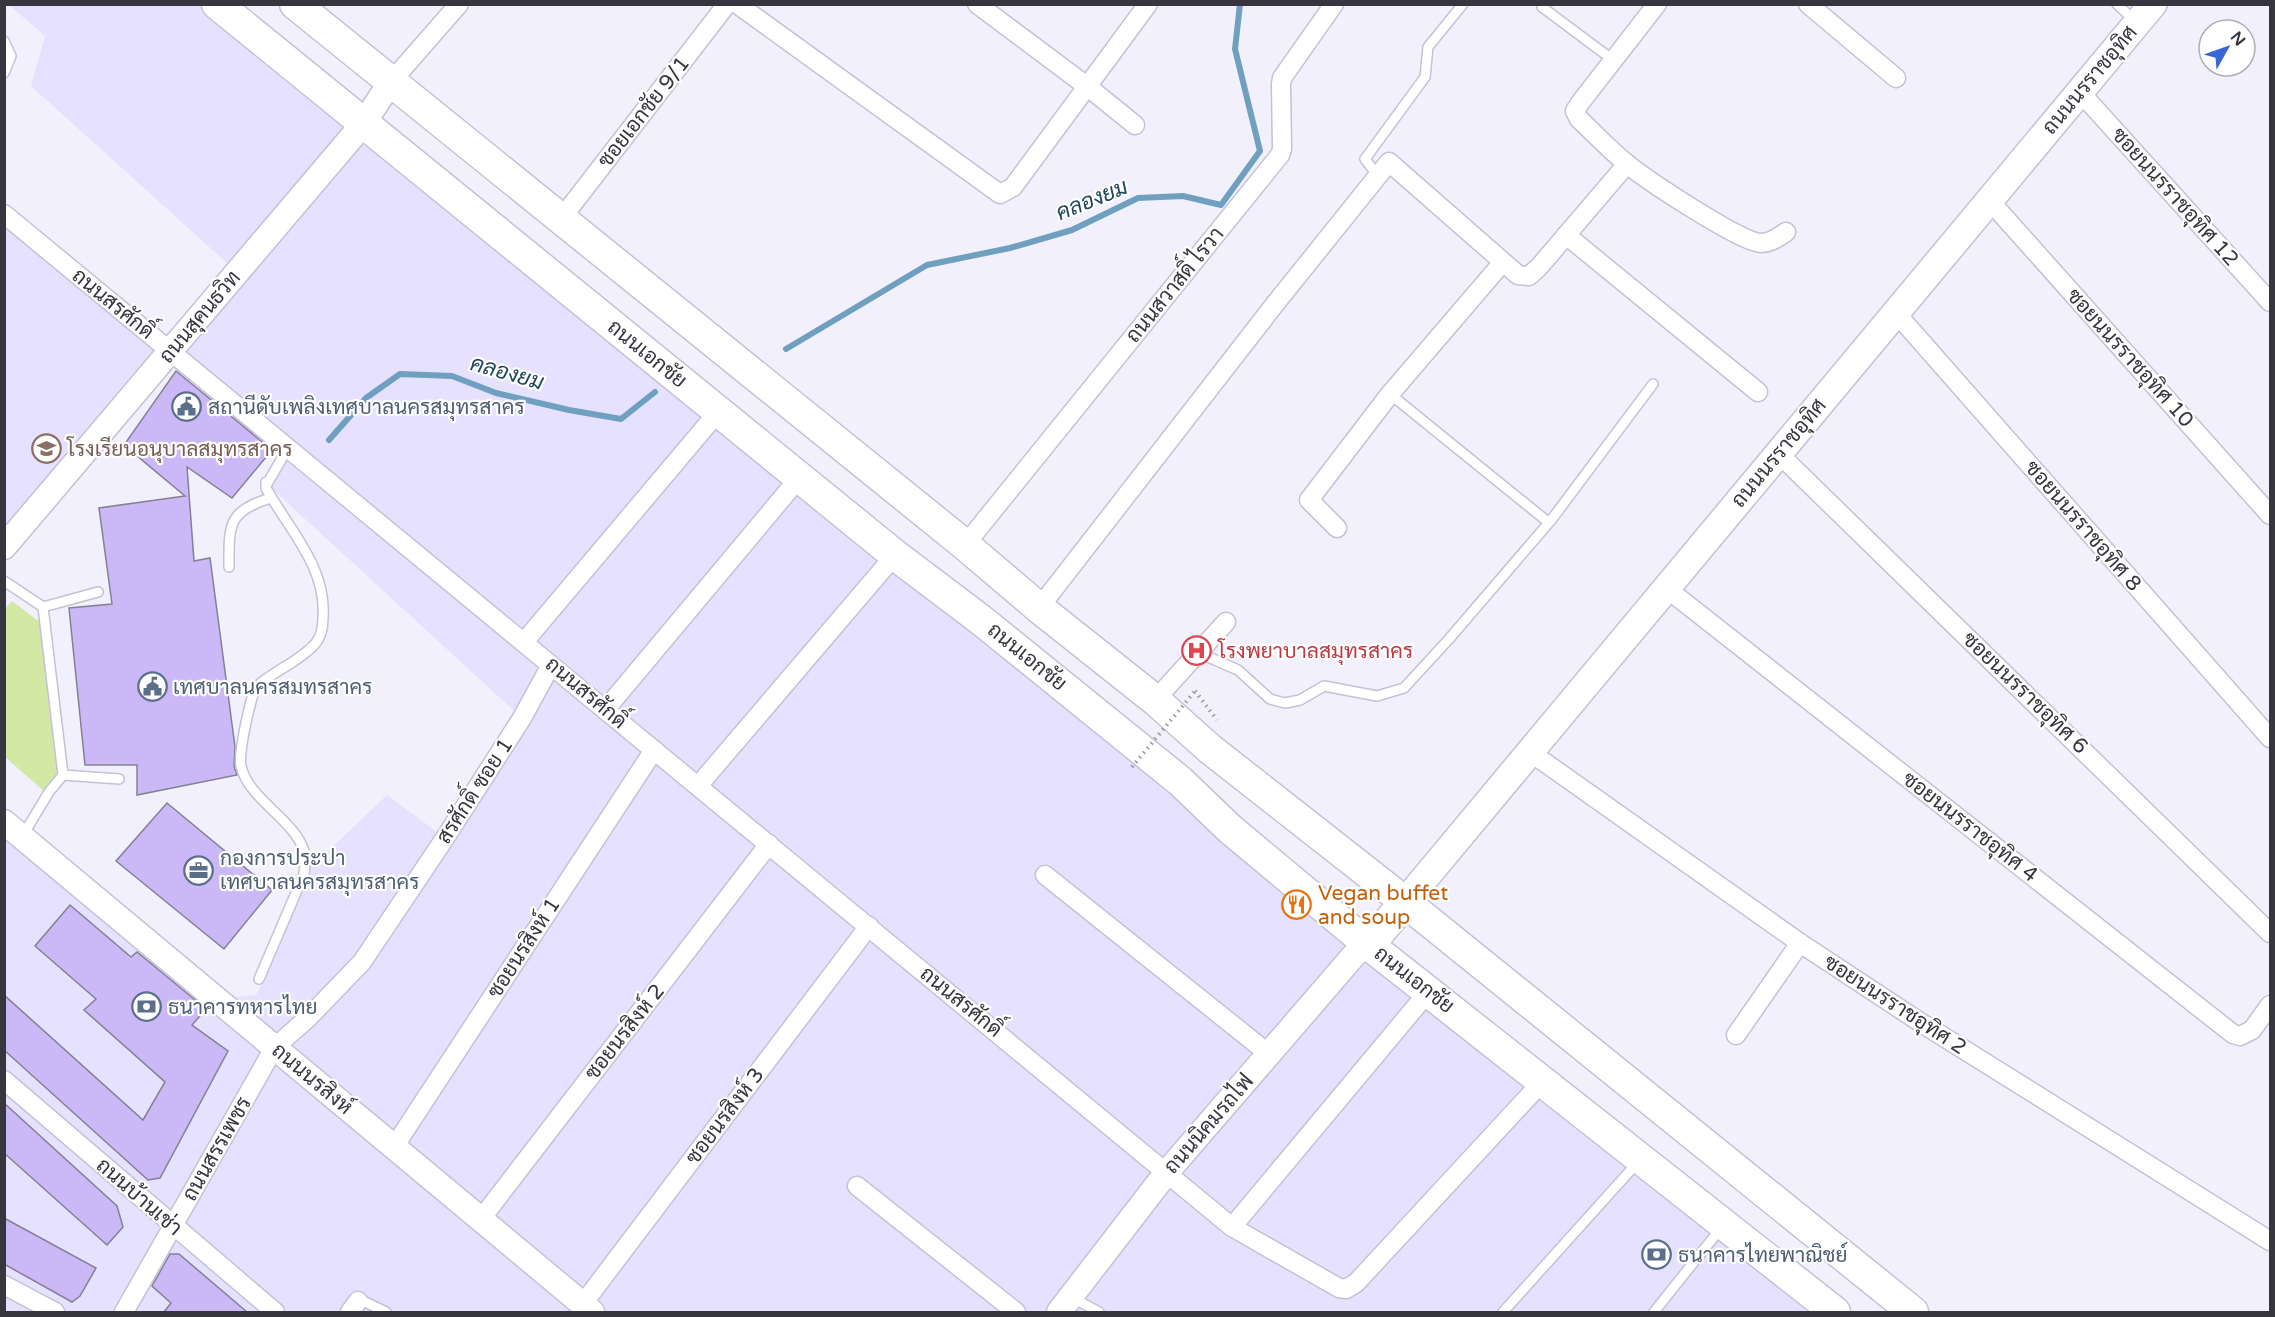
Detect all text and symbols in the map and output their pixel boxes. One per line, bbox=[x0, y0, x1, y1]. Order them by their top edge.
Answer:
north arrow bbox=[2197, 18, 2257, 78]
street label: ถนนนรราชอุทิศ bbox=[2037, 21, 2144, 140]
text: N bbox=[2226, 28, 2250, 50]
street label: ซอยเอกชัย 9/1 bbox=[593, 51, 695, 173]
street label: ซอยนนรราชอุทิศ 12 bbox=[2105, 123, 2244, 272]
water label: คลองยม bbox=[1052, 174, 1132, 226]
street label: ถนนสวาสดิ์ ไรวา bbox=[1115, 217, 1229, 348]
street label: ถนนสรศักดิ์ bbox=[67, 257, 164, 345]
street label: ถนนสุคนธวิท bbox=[154, 266, 247, 369]
street label: ซอยนนรราชอุทิศ 10 bbox=[2060, 284, 2199, 433]
street label: ถนนเอกชัย bbox=[602, 315, 692, 393]
water label: คลองยม bbox=[467, 350, 547, 396]
public building icon: สถานีดับเพลิงเทศบาลนครสมุทรสาคร bbox=[171, 391, 203, 423]
place label: สถานีดับเพลิงเทศบาลนครสมุทรสาคร bbox=[208, 394, 525, 421]
street label: ถนนนรราชอุทิศ bbox=[1726, 394, 1833, 513]
school or university icon: โรงเรียนอนุบาลสมุทรสาคร bbox=[30, 433, 62, 465]
place label: โรงเรียนอนุบาลสมุทรสาคร bbox=[66, 436, 293, 463]
street label: ซอยนนรราชอุทิศ 8 bbox=[2019, 456, 2146, 597]
street label: ถนนเอกชัย bbox=[982, 618, 1072, 696]
street label: ซอยนนรราชอุทิศ 6 bbox=[1956, 627, 2093, 760]
hospital icon: โรงพยาบาลสมุทรสาคร bbox=[1181, 635, 1213, 667]
place label: โรงพยาบาลสมุทรสาคร bbox=[1217, 638, 1413, 665]
street label: ถนนสรศักดิ์ bbox=[540, 646, 637, 734]
public building icon: เทศบาลนครสมทรสาคร bbox=[136, 671, 168, 703]
place label: เทศบาลนครสมทรสาคร bbox=[173, 675, 372, 700]
street label: สรศักดิ์ ซอย 1 bbox=[425, 729, 518, 849]
street label: ซอยนนรราชอุทิศ 4 bbox=[1897, 766, 2043, 888]
place label: กองการประปา เทศบาลนครสมุทรสาคร bbox=[220, 846, 419, 896]
office icon: กองการประปา เทศบาลนครสมุทรสาคร bbox=[183, 854, 215, 886]
place label: Vegan buffet and soup bbox=[1318, 881, 1448, 930]
restaurant icon: Vegan buffet and soup bbox=[1281, 889, 1313, 921]
street label: ซอยนรสิงห์ 1 bbox=[481, 892, 566, 1003]
street label: ถนนเอกชัย bbox=[1369, 941, 1459, 1019]
street label: ซอยนนรราชอุทิศ 2 bbox=[1819, 950, 1971, 1061]
street label: ถนนสรศักดิ์ bbox=[915, 955, 1012, 1043]
street label: ซอยนรสิงห์ 2 bbox=[578, 978, 670, 1085]
bank icon: ธนาคารทหารไทย bbox=[131, 991, 163, 1023]
place label: ธนาคารทหารไทย bbox=[168, 994, 317, 1020]
street label: ถนนนรสิงห์ bbox=[267, 1037, 359, 1120]
street label: ซอยนรสิงห์ 3 bbox=[679, 1062, 769, 1169]
street label: ถนนนิคมรถไฟ bbox=[1158, 1069, 1259, 1179]
street label: ถนนสรรเพชร bbox=[177, 1093, 257, 1205]
street label: ถนนบ้านเช่า bbox=[91, 1153, 187, 1241]
bank icon: ธนาคารไทยพาณิชย์ bbox=[1641, 1239, 1673, 1271]
place label: ธนาคารไทยพาณิชย์ bbox=[1678, 1241, 1847, 1268]

